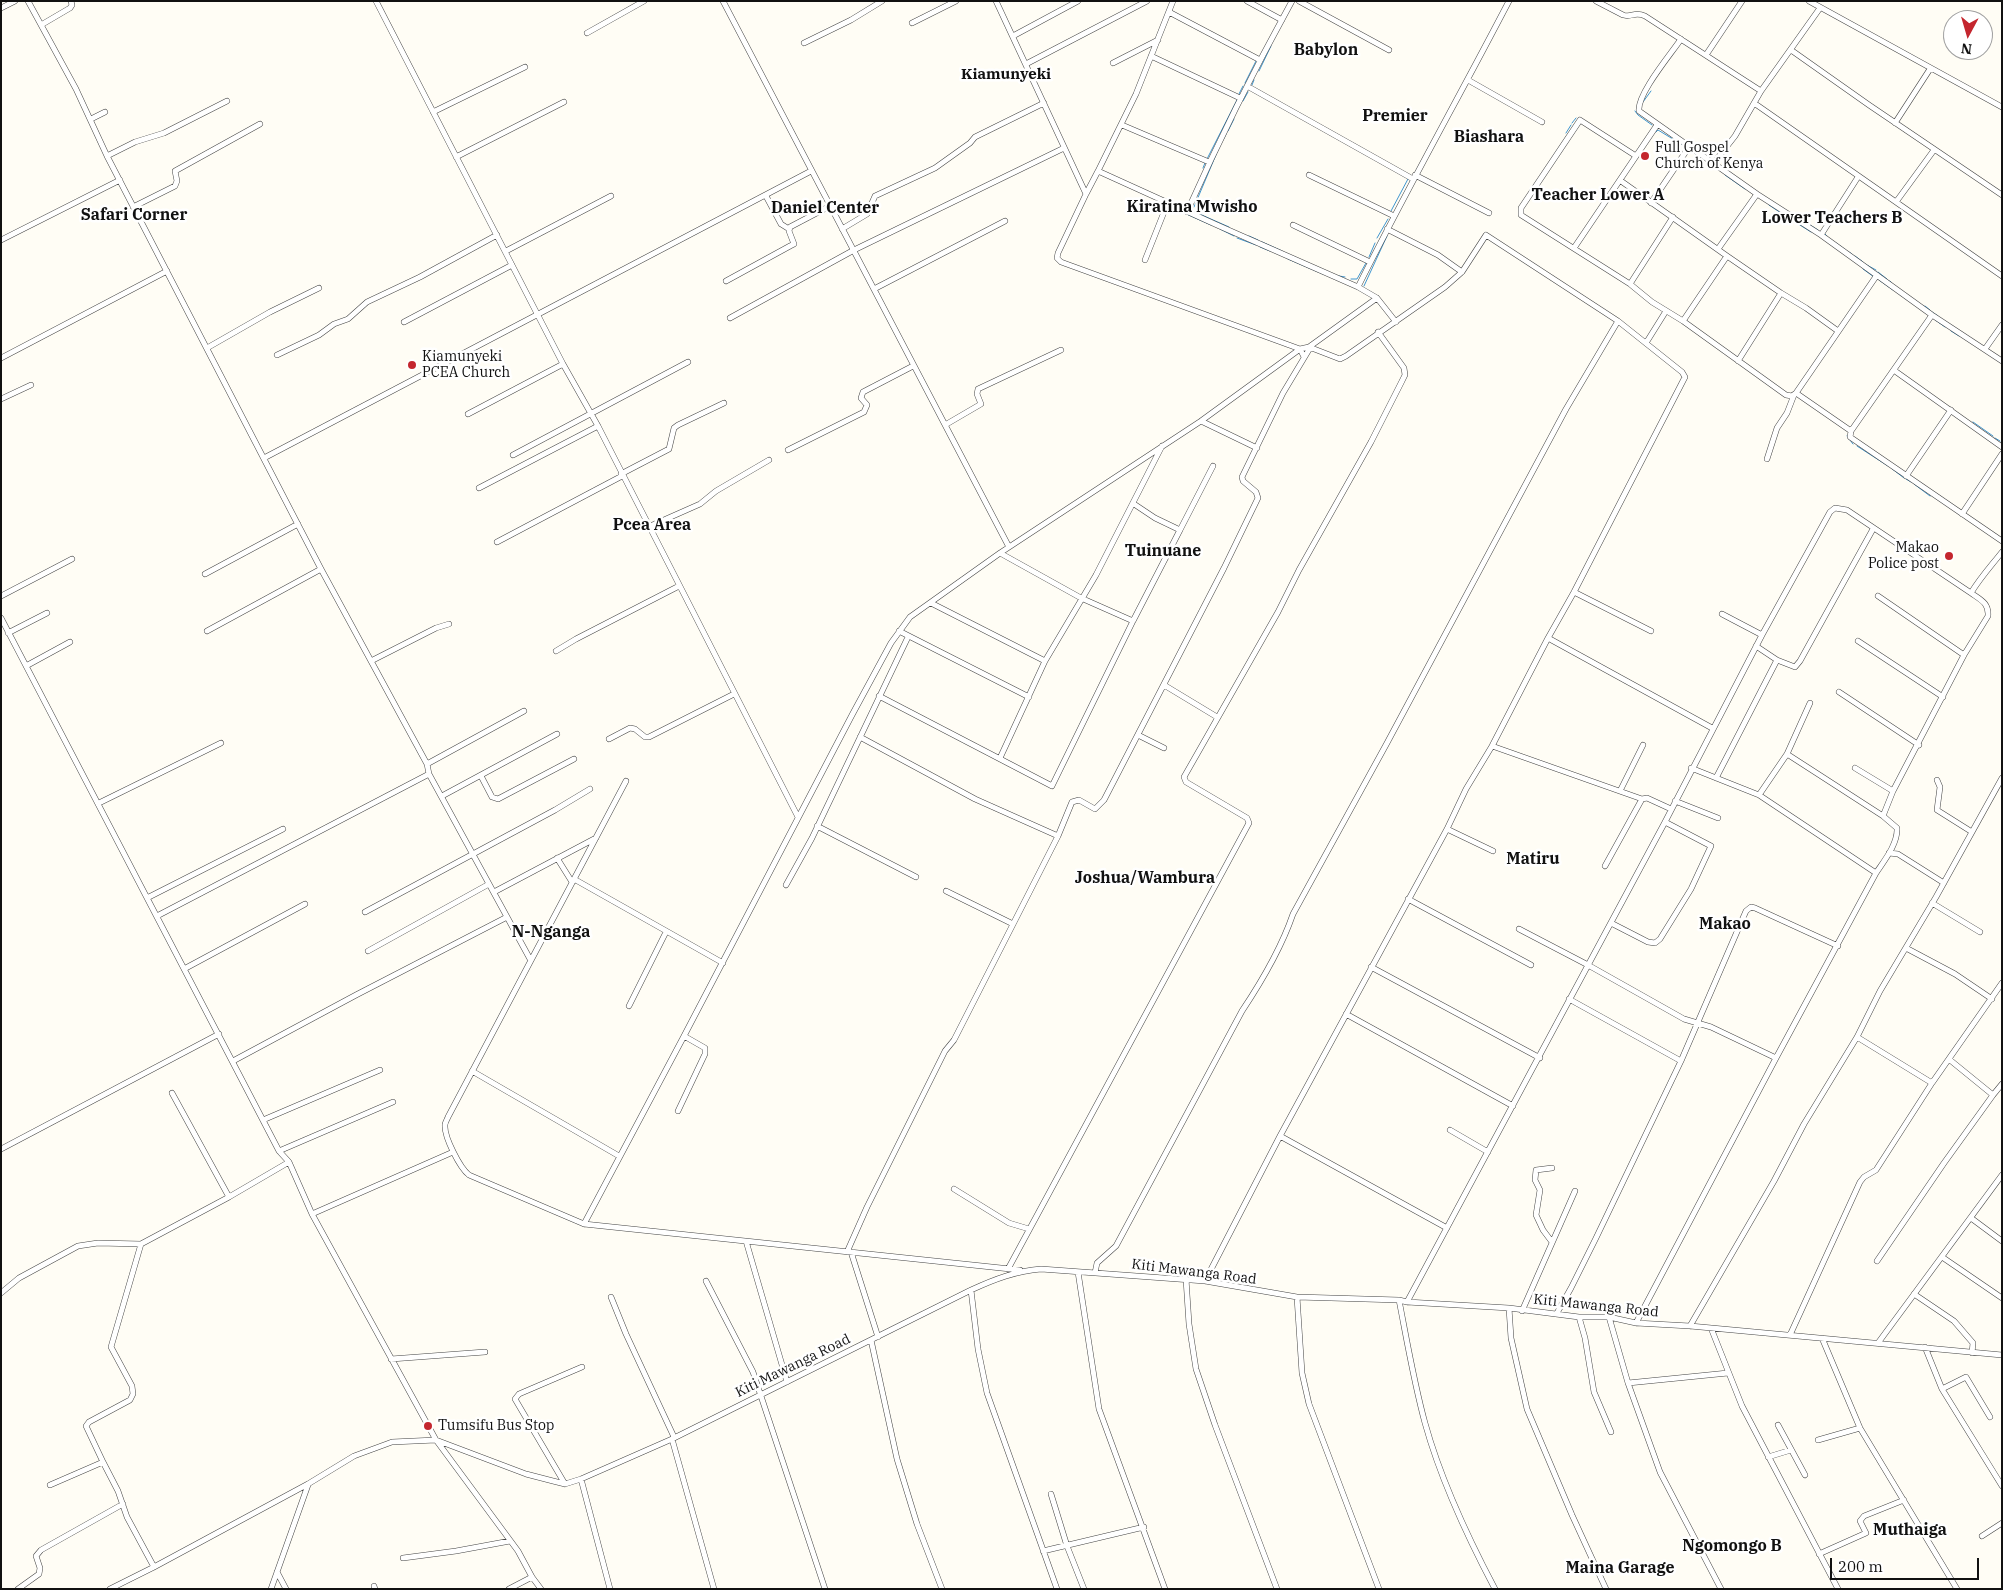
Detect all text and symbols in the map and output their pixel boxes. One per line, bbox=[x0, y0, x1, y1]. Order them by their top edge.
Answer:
north arrow bbox=[1943, 10, 1993, 60]
text: N bbox=[1960, 39, 1973, 58]
district label: Babylon bbox=[1294, 40, 1358, 60]
district label: Kiamunyeki bbox=[961, 66, 1051, 84]
district label: Premier bbox=[1362, 106, 1428, 126]
district label: Biashara bbox=[1454, 127, 1524, 147]
place label: Full Gospel Church of Kenya bbox=[1655, 140, 1763, 172]
marker: Full Gospel Church of Kenya bbox=[1639, 150, 1651, 162]
district label: Teacher Lower A bbox=[1532, 185, 1664, 205]
district label: Kiratina Mwisho bbox=[1126, 197, 1258, 217]
district label: Daniel Center bbox=[771, 198, 879, 218]
district label: Safari Corner bbox=[81, 205, 187, 225]
district label: Lower Teachers B bbox=[1761, 208, 1903, 228]
place label: Kiamunyeki PCEA Church bbox=[422, 349, 510, 382]
marker: Kiamunyeki PCEA Church bbox=[406, 359, 418, 371]
district label: Pcea Area bbox=[613, 515, 691, 535]
place label: Makao Police post bbox=[1868, 540, 1939, 572]
district label: Tuinuane bbox=[1125, 541, 1201, 561]
marker: Makao Police post bbox=[1943, 550, 1955, 562]
district label: Matiru bbox=[1506, 849, 1560, 869]
district label: Joshua/Wambura bbox=[1075, 868, 1215, 888]
district label: Makao bbox=[1699, 914, 1751, 934]
district label: N-Nganga bbox=[512, 922, 590, 942]
street label: Kiti Mawanga Road bbox=[1131, 1256, 1257, 1288]
street label: Kiti Mawanga Road bbox=[1533, 1291, 1659, 1321]
street label: Kiti Mawanga Road bbox=[733, 1331, 853, 1401]
place label: Tumsifu Bus Stop bbox=[438, 1418, 554, 1434]
marker: Tumsifu Bus Stop bbox=[422, 1420, 434, 1432]
district label: Muthaiga bbox=[1873, 1520, 1947, 1540]
district label: Ngomongo B bbox=[1682, 1536, 1782, 1556]
scale bar bbox=[1833, 1548, 1982, 1580]
text: 200 m bbox=[1838, 1557, 1883, 1576]
district label: Maina Garage bbox=[1566, 1558, 1674, 1578]

